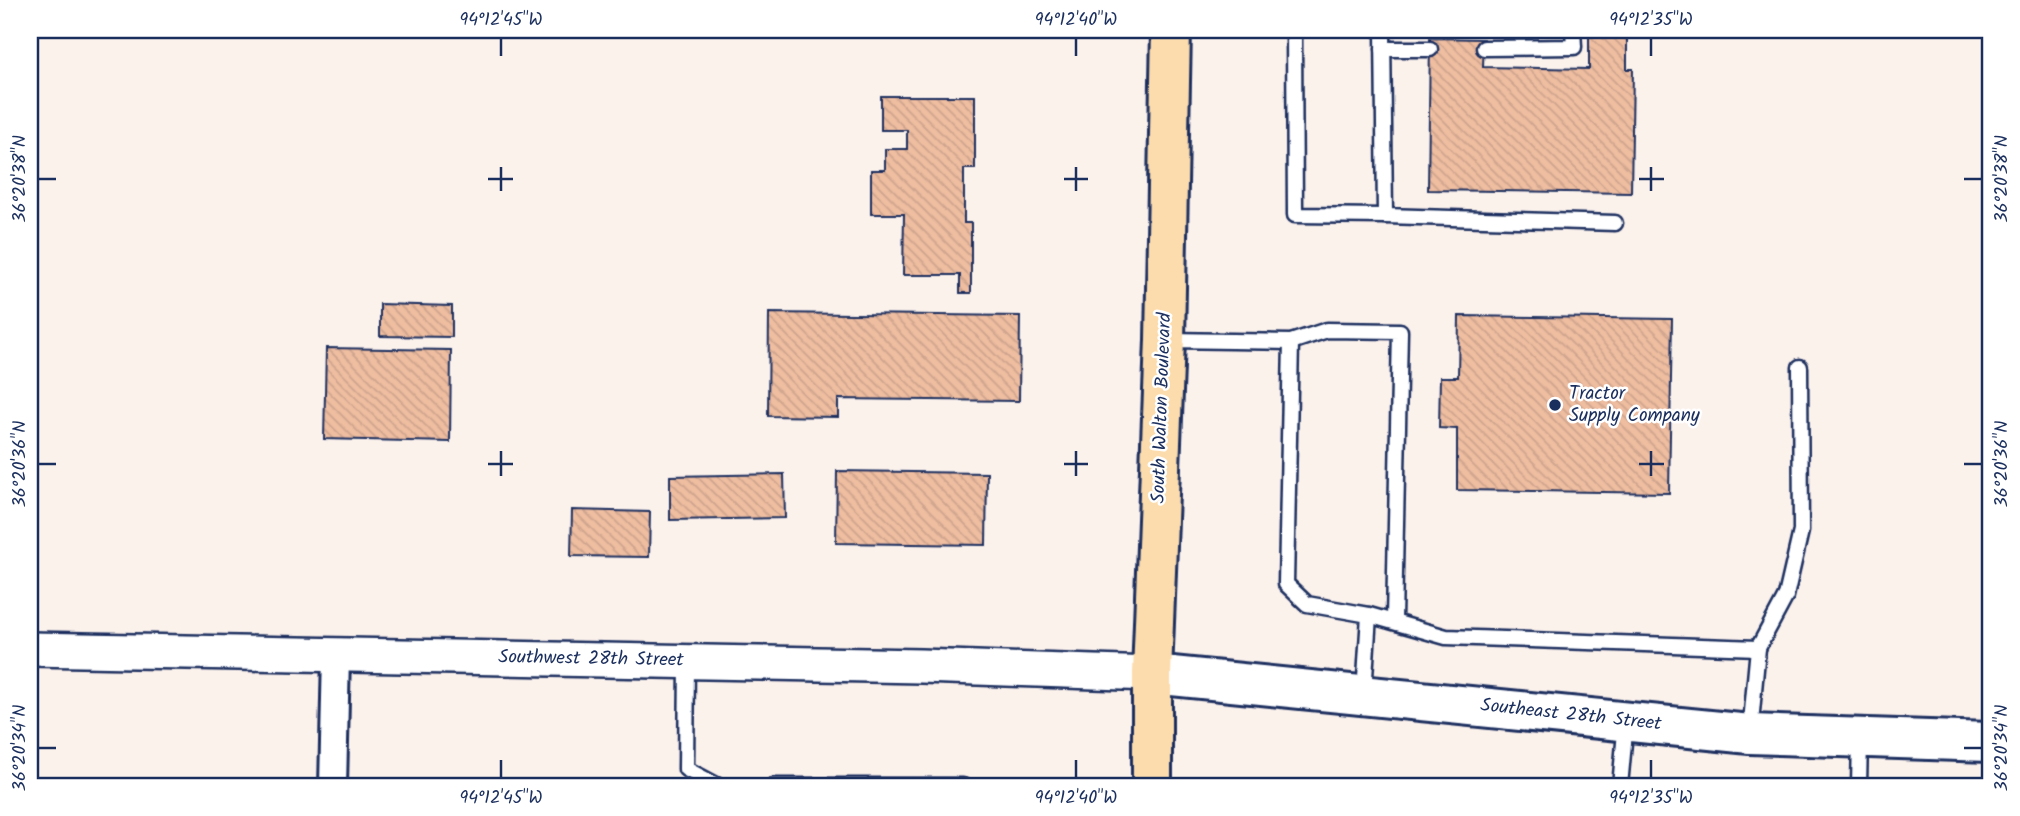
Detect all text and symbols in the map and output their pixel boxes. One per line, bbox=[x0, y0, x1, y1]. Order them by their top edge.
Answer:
text: 94°12'45"W bbox=[459, 6, 543, 35]
text: 94°12'40"W bbox=[1035, 6, 1117, 35]
text: 94°12'35"W bbox=[1609, 6, 1693, 35]
text: 36°20'38"N bbox=[6, 135, 35, 223]
text: 36°20'38"N bbox=[1988, 135, 2017, 223]
street label: South Walton Boulevard bbox=[1144, 312, 1180, 504]
place label: Tractor Supply Company bbox=[1569, 379, 1701, 431]
marker: Tractor Supply Company bbox=[1547, 397, 1563, 413]
text: 36°20'36"N bbox=[6, 421, 35, 507]
text: 36°20'36"N bbox=[1988, 421, 2017, 507]
street label: Southwest 28th Street bbox=[498, 642, 685, 676]
street label: Southeast 28th Street bbox=[1479, 691, 1664, 739]
text: 36°20'34"N bbox=[6, 705, 35, 791]
text: 36°20'34"N bbox=[1988, 705, 2017, 791]
text: 94°12'45"W bbox=[459, 784, 543, 813]
text: 94°12'40"W bbox=[1035, 784, 1117, 813]
text: 94°12'35"W bbox=[1609, 784, 1693, 813]

